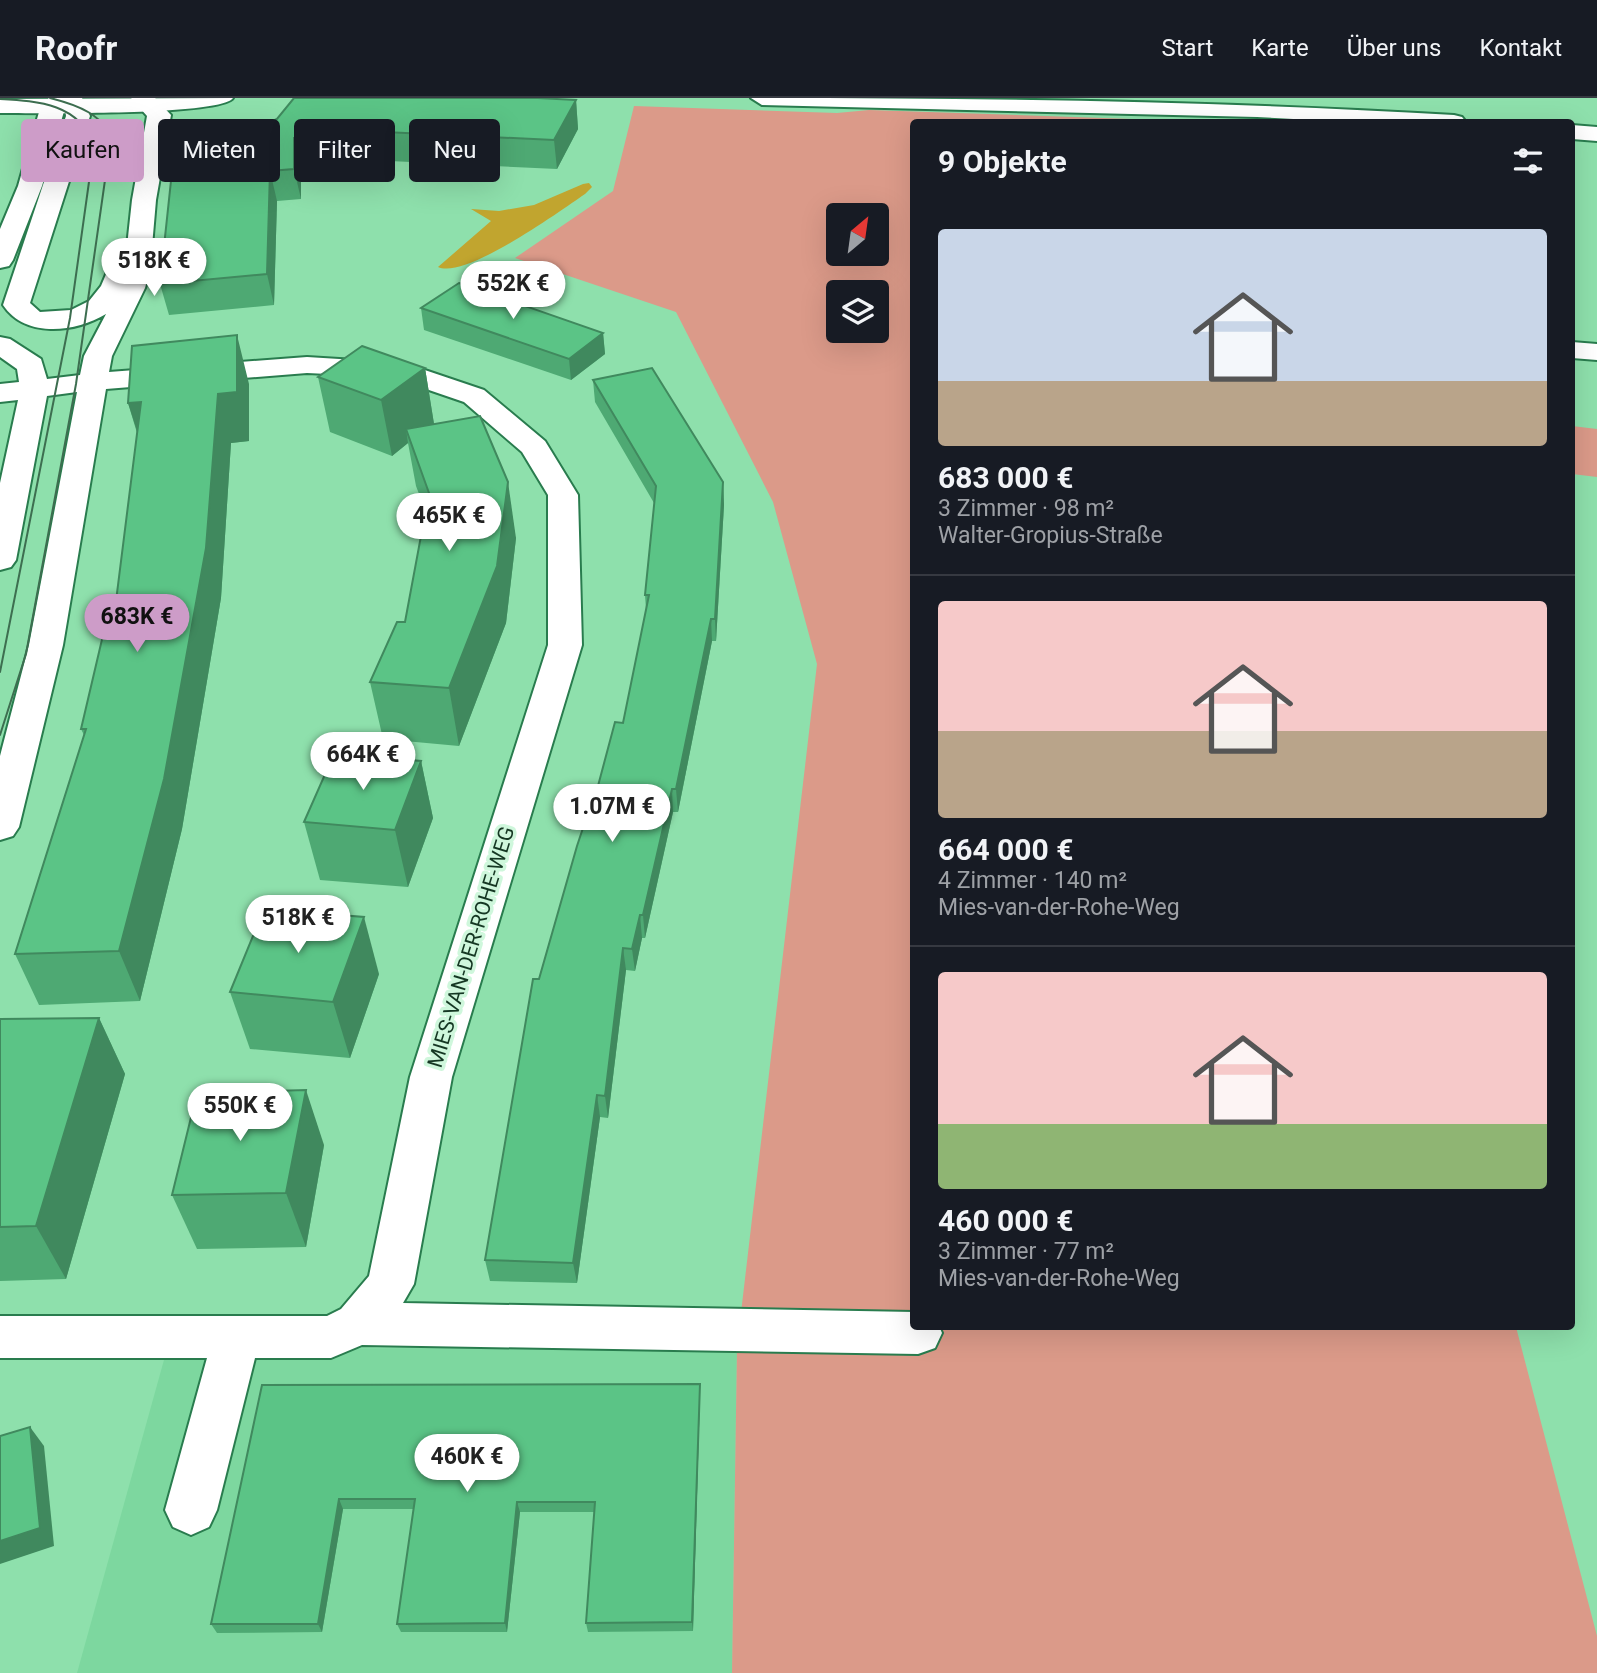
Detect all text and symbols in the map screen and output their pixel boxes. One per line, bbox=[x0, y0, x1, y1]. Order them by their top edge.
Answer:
text: Roofr bbox=[35, 29, 117, 68]
text: Start bbox=[1162, 34, 1213, 62]
text: Karte bbox=[1251, 34, 1309, 62]
text: Über uns bbox=[1347, 34, 1441, 62]
text: Kontakt bbox=[1479, 34, 1562, 62]
chip: Kaufen bbox=[21, 119, 144, 182]
chip: Mieten bbox=[158, 119, 280, 182]
chip: Filter bbox=[294, 119, 395, 182]
chip: Neu bbox=[409, 119, 500, 182]
icon: filters bbox=[1509, 142, 1547, 180]
text: 9 Objekte bbox=[938, 144, 1067, 179]
north arrow bbox=[826, 203, 889, 266]
map controls bbox=[826, 203, 889, 343]
pin: 518K € bbox=[97, 238, 211, 298]
text: 518K € bbox=[117, 247, 191, 274]
pin: 552K € bbox=[456, 262, 570, 321]
text: 552K € bbox=[476, 270, 550, 297]
icon: home bbox=[1180, 274, 1306, 400]
button: layers bbox=[826, 280, 889, 343]
text: 683 000 € bbox=[938, 460, 1073, 495]
pin: 465K € bbox=[392, 494, 506, 553]
text: 3 Zimmer · 98 m² bbox=[938, 495, 1114, 522]
text: 465K € bbox=[412, 502, 486, 529]
text: Walter-Gropius-Straße bbox=[938, 522, 1163, 549]
pin: 683K € bbox=[80, 594, 194, 654]
text: 683K € bbox=[100, 603, 174, 630]
icon: home bbox=[1180, 646, 1306, 772]
pin: 664K € bbox=[306, 732, 420, 792]
text: 664K € bbox=[326, 741, 400, 768]
pin: 1.07M € bbox=[547, 784, 677, 844]
text: 1.07M € bbox=[569, 793, 655, 820]
street label: MIES-VAN-DER-ROHE-WEG bbox=[423, 824, 519, 1070]
text: 664 000 € bbox=[938, 832, 1073, 867]
text: 4 Zimmer · 140 m² bbox=[938, 867, 1127, 894]
text: Mies-van-der-Rohe-Weg bbox=[938, 894, 1180, 921]
pin: 518K € bbox=[241, 896, 355, 955]
text: 518K € bbox=[261, 904, 335, 931]
icon: home bbox=[1180, 1017, 1306, 1143]
pin: 550K € bbox=[183, 1084, 297, 1143]
text: 550K € bbox=[203, 1092, 277, 1119]
text: 460 000 € bbox=[938, 1203, 1073, 1238]
text: 3 Zimmer · 77 m² bbox=[938, 1238, 1114, 1265]
text: Mies-van-der-Rohe-Weg bbox=[938, 1265, 1180, 1292]
pin: 460K € bbox=[410, 1434, 524, 1494]
text: 460K € bbox=[430, 1443, 504, 1470]

